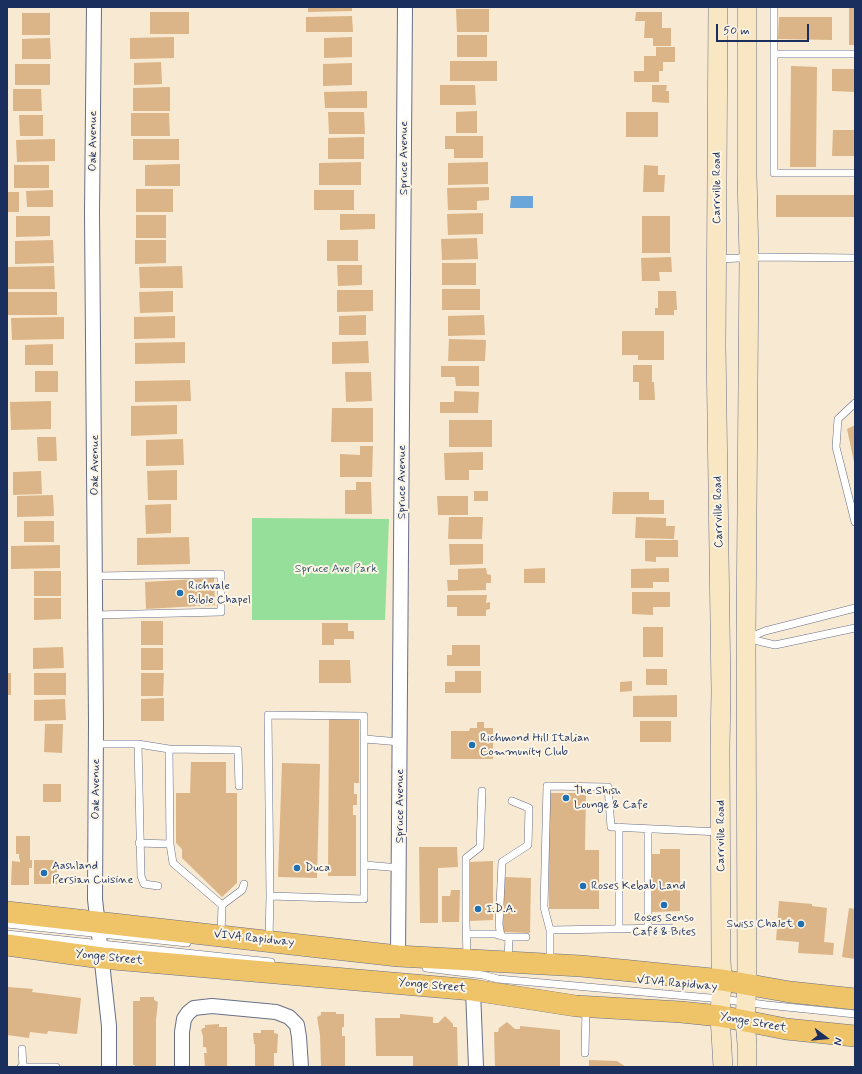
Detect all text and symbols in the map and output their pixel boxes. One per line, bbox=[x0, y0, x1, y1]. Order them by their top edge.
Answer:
scale bar bbox=[718, 16, 811, 42]
text: 50 m bbox=[723, 23, 750, 39]
street label: Oak Avenue bbox=[86, 111, 100, 171]
street label: Spruce Avenue bbox=[397, 121, 411, 195]
street label: Carrville Road bbox=[710, 152, 724, 224]
street label: Oak Avenue bbox=[88, 435, 102, 495]
street label: Spruce Avenue bbox=[395, 445, 409, 519]
street label: Carrville Road bbox=[711, 476, 727, 548]
park label: Spruce Ave Park bbox=[295, 562, 377, 576]
place label: Richvale Bible Chapel bbox=[188, 579, 251, 607]
marker: Richvale Bible Chapel bbox=[175, 588, 185, 598]
place label: Richmond Hill Italian Community Club bbox=[480, 731, 589, 759]
marker: Richmond Hill Italian Community Club bbox=[467, 740, 477, 750]
street label: Oak Avenue bbox=[89, 759, 103, 819]
street label: Spruce Avenue bbox=[393, 769, 407, 843]
place label: The Shish Lounge & Cafe bbox=[574, 784, 648, 812]
marker: The Shish Lounge & Cafe bbox=[561, 793, 571, 803]
street label: Carrville Road bbox=[714, 800, 728, 872]
place label: Aashland Persian Cuisine bbox=[52, 859, 133, 887]
place label: Duca bbox=[305, 861, 330, 875]
marker: Duca bbox=[292, 863, 302, 873]
marker: Aashland Persian Cuisine bbox=[39, 868, 49, 878]
place label: Roses Kebab Land bbox=[591, 879, 685, 893]
marker: Roses Kebab Land bbox=[578, 881, 588, 891]
marker: Roses Senso Café & Bites bbox=[659, 900, 669, 910]
place label: I.D.A. bbox=[486, 902, 516, 916]
marker: I.D.A. bbox=[473, 904, 483, 914]
place label: Roses Senso Café & Bites bbox=[632, 911, 696, 939]
place label: Swiss Chalet bbox=[726, 917, 793, 931]
marker: Swiss Chalet bbox=[796, 919, 806, 929]
street label: VIVA Rapidway bbox=[213, 928, 295, 950]
street label: Yonge Street bbox=[75, 947, 143, 969]
street label: VIVA Rapidway bbox=[636, 973, 718, 995]
street label: Yonge Street bbox=[398, 976, 466, 996]
street label: Yonge Street bbox=[718, 1010, 788, 1036]
north arrow bbox=[806, 1018, 846, 1058]
text: N bbox=[830, 1036, 845, 1047]

